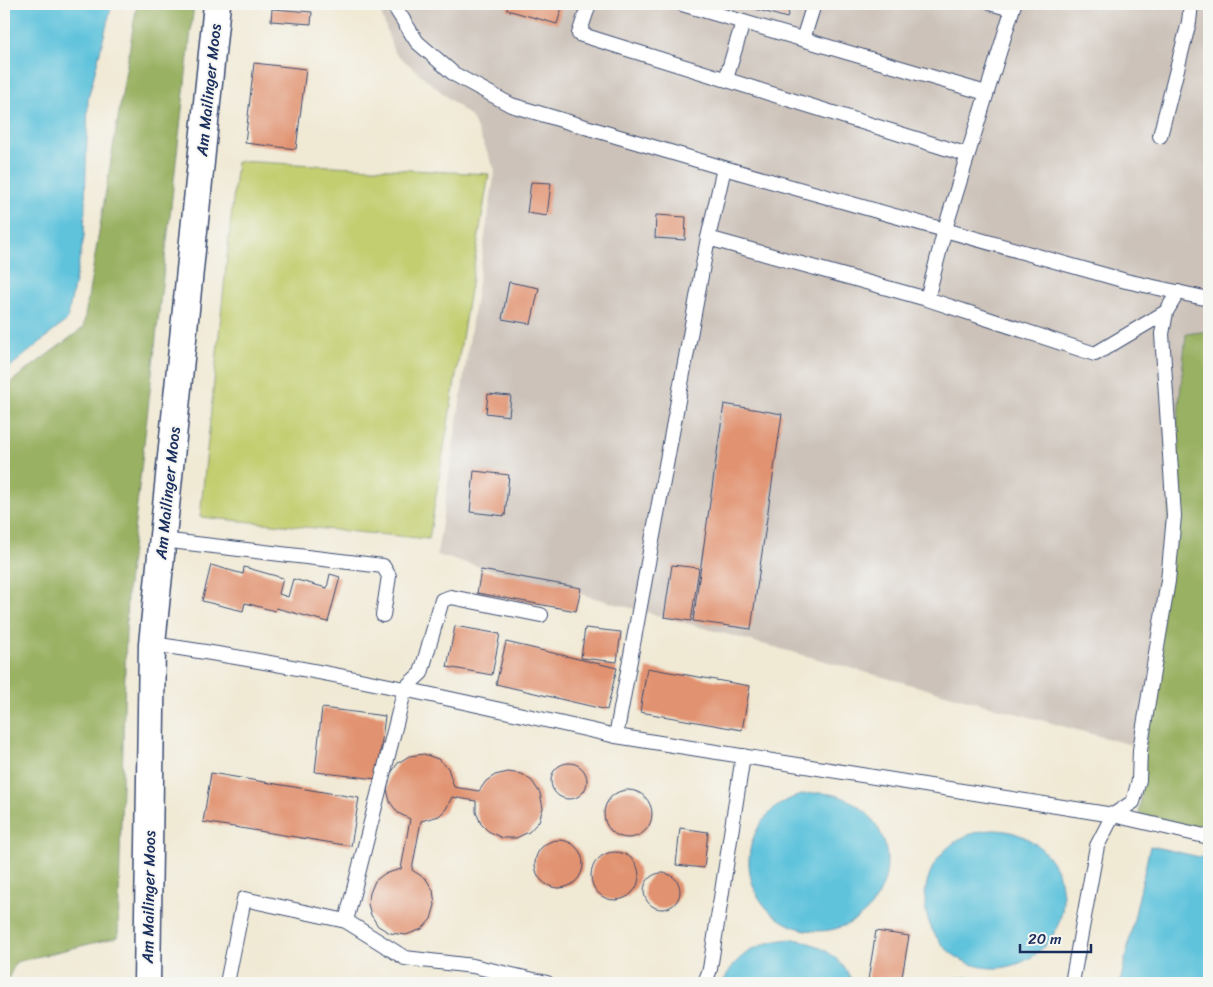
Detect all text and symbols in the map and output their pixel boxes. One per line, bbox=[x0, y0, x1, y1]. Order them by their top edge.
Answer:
street label: Am Mailinger Moos bbox=[187, 22, 230, 159]
street label: Am Mailinger Moos bbox=[146, 425, 189, 562]
street label: Am Mailinger Moos bbox=[133, 830, 164, 965]
scale bar bbox=[1020, 922, 1092, 954]
text: 20 m bbox=[1028, 926, 1062, 952]

